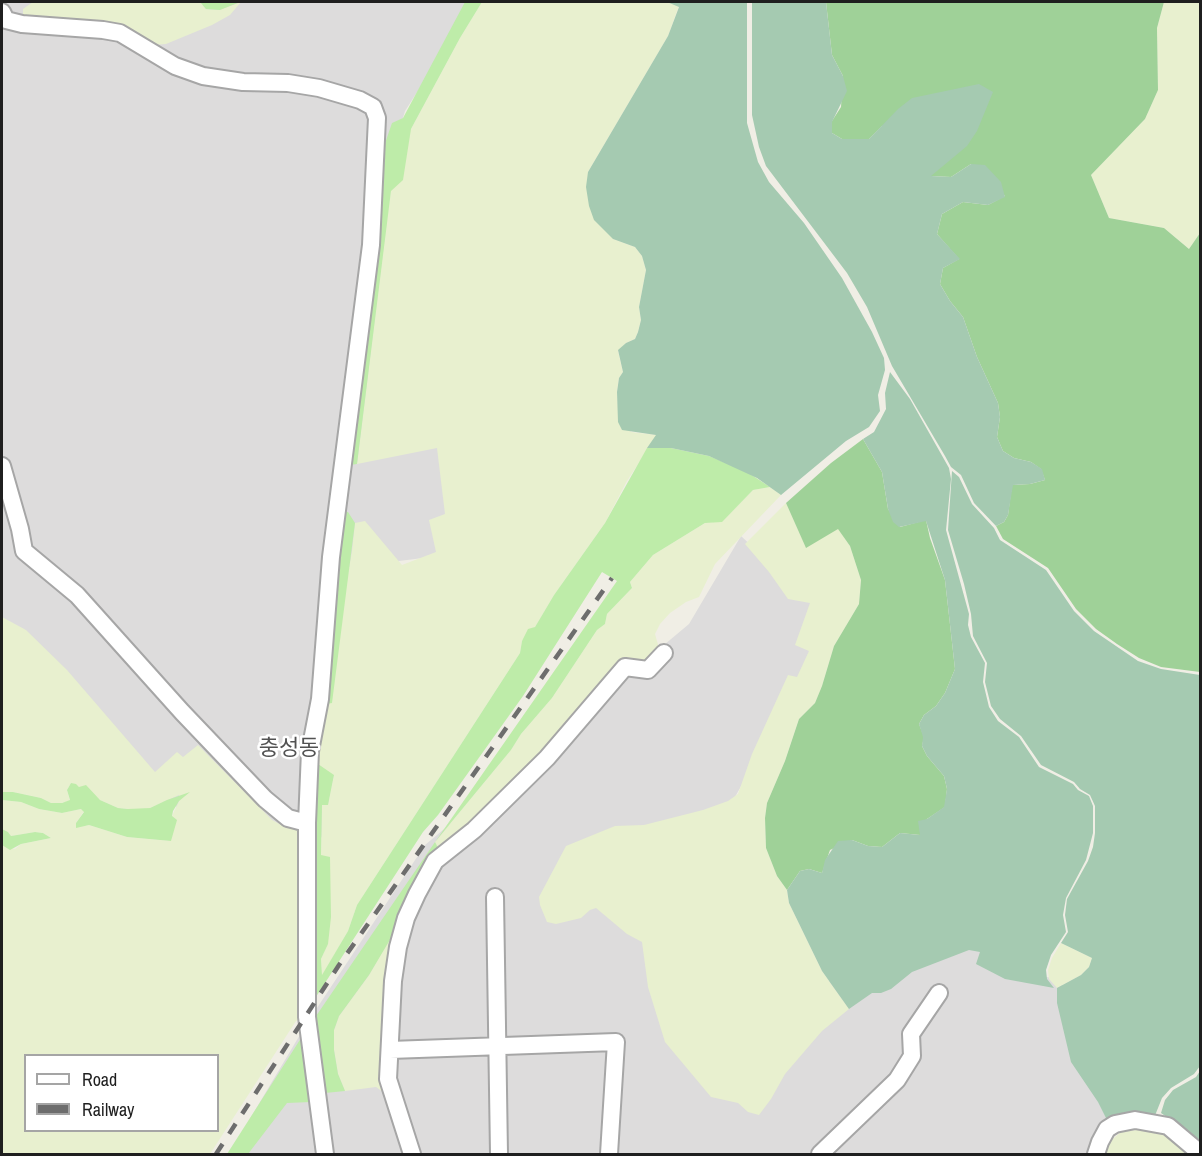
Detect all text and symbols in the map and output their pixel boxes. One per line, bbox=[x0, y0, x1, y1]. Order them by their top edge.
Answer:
district label: 충성동 bbox=[259, 736, 319, 762]
legend bbox=[24, 1054, 219, 1132]
text: Road bbox=[82, 1067, 117, 1092]
text: Railway bbox=[82, 1097, 135, 1122]

